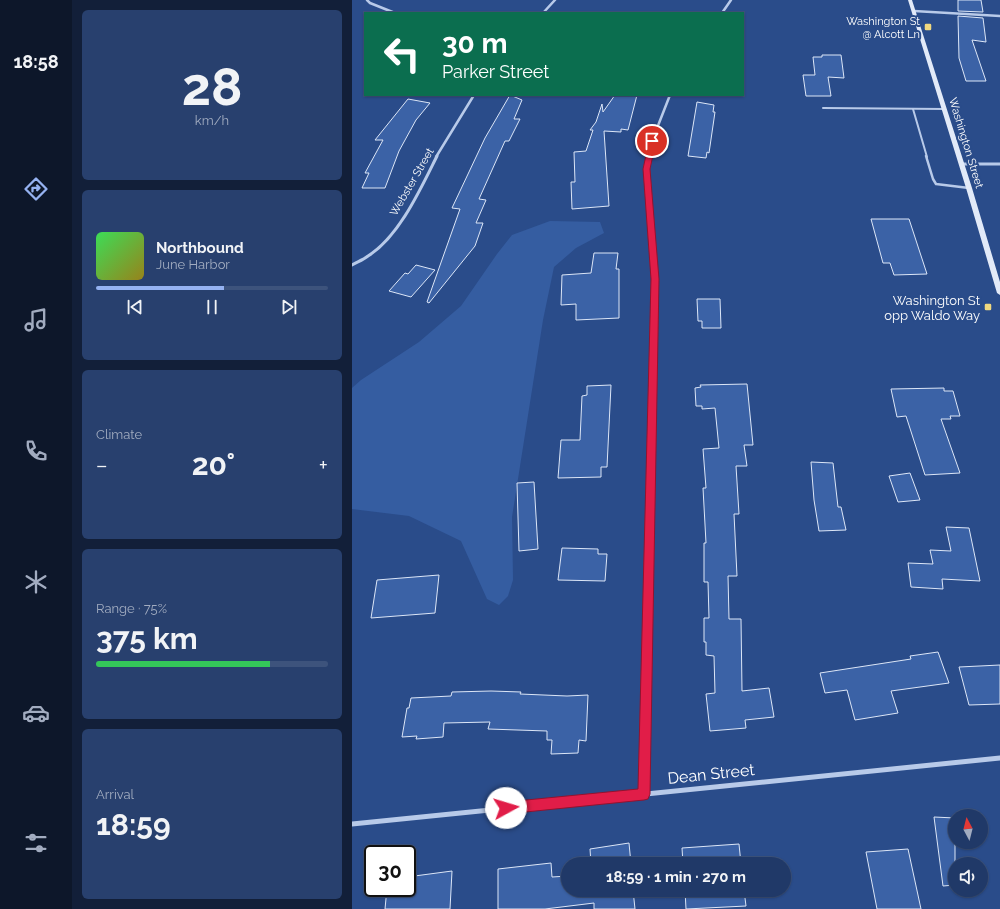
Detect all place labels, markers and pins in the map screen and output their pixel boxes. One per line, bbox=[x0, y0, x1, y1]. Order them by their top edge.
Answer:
place label: Washington St @ Alcott Ln bbox=[846, 15, 920, 41]
marker: Washington St @ Alcott Ln bbox=[923, 22, 933, 32]
pin bbox=[635, 124, 669, 158]
place label: Washington St opp Waldo Way bbox=[884, 293, 981, 323]
marker: Washington St opp Waldo Way bbox=[983, 302, 993, 312]

